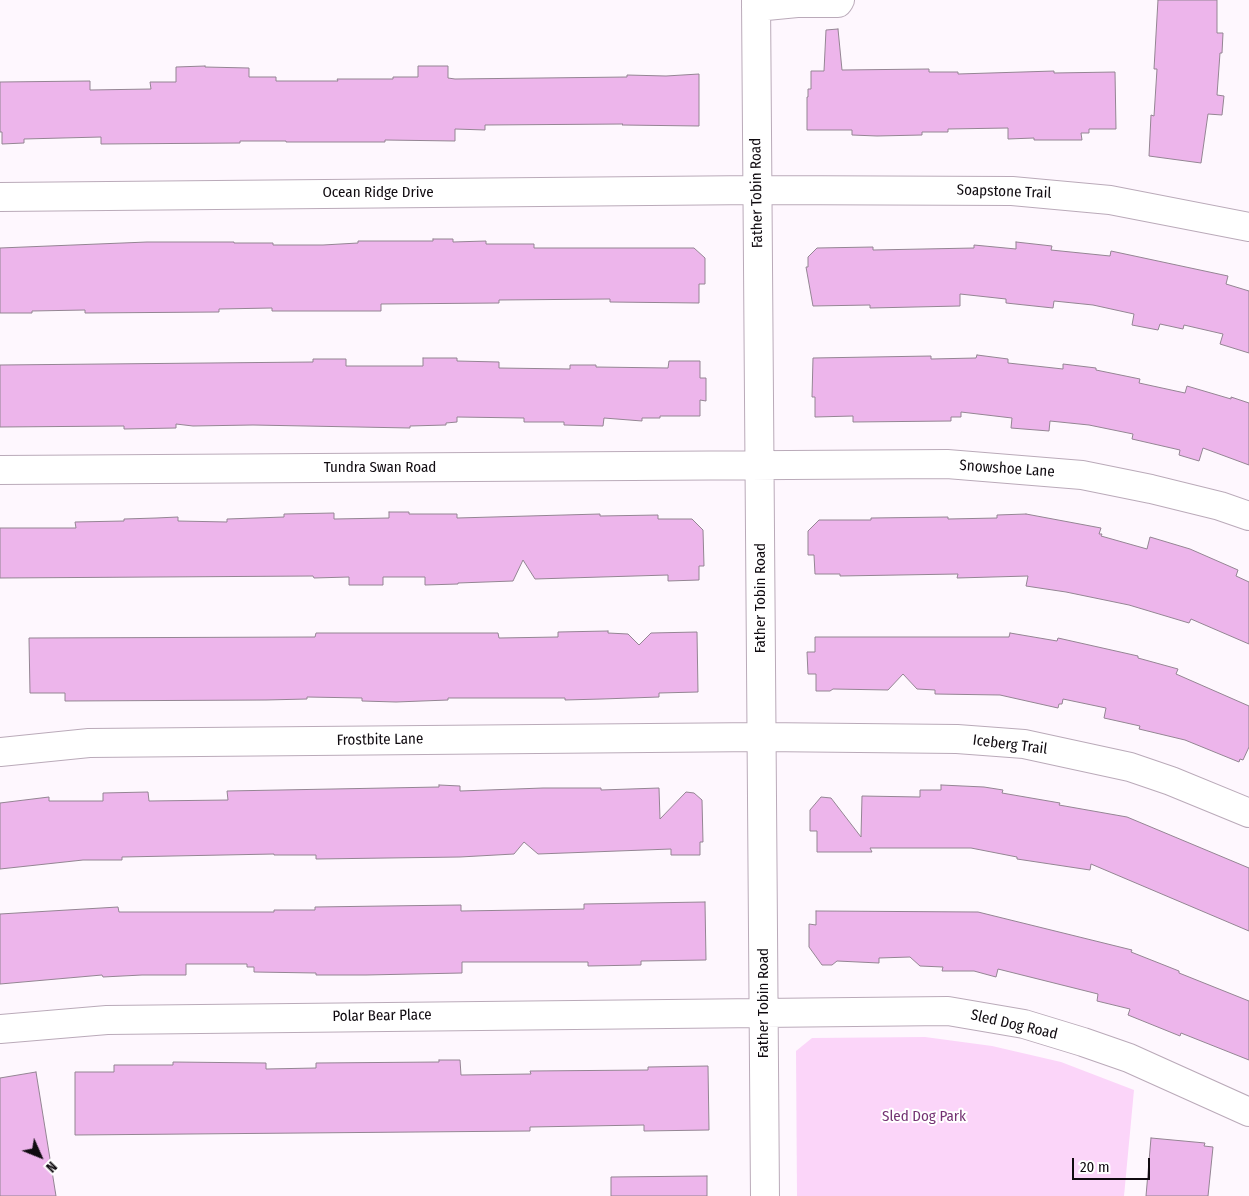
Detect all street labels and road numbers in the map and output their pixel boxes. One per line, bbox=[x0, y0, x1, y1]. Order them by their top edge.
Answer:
street label: Father Tobin Road bbox=[747, 138, 767, 248]
street label: Soapstone Trail bbox=[956, 181, 1052, 203]
street label: Ocean Ridge Drive bbox=[322, 184, 434, 202]
street label: Snowshoe Lane bbox=[959, 457, 1055, 481]
street label: Tundra Swan Road bbox=[324, 459, 436, 477]
street label: Father Tobin Road bbox=[752, 543, 770, 653]
street label: Frostbite Lane bbox=[337, 730, 423, 750]
street label: Iceberg Trail bbox=[972, 732, 1048, 758]
street label: Father Tobin Road bbox=[755, 948, 773, 1058]
street label: Polar Bear Place bbox=[332, 1006, 432, 1026]
street label: Sled Dog Road bbox=[969, 1006, 1059, 1044]

